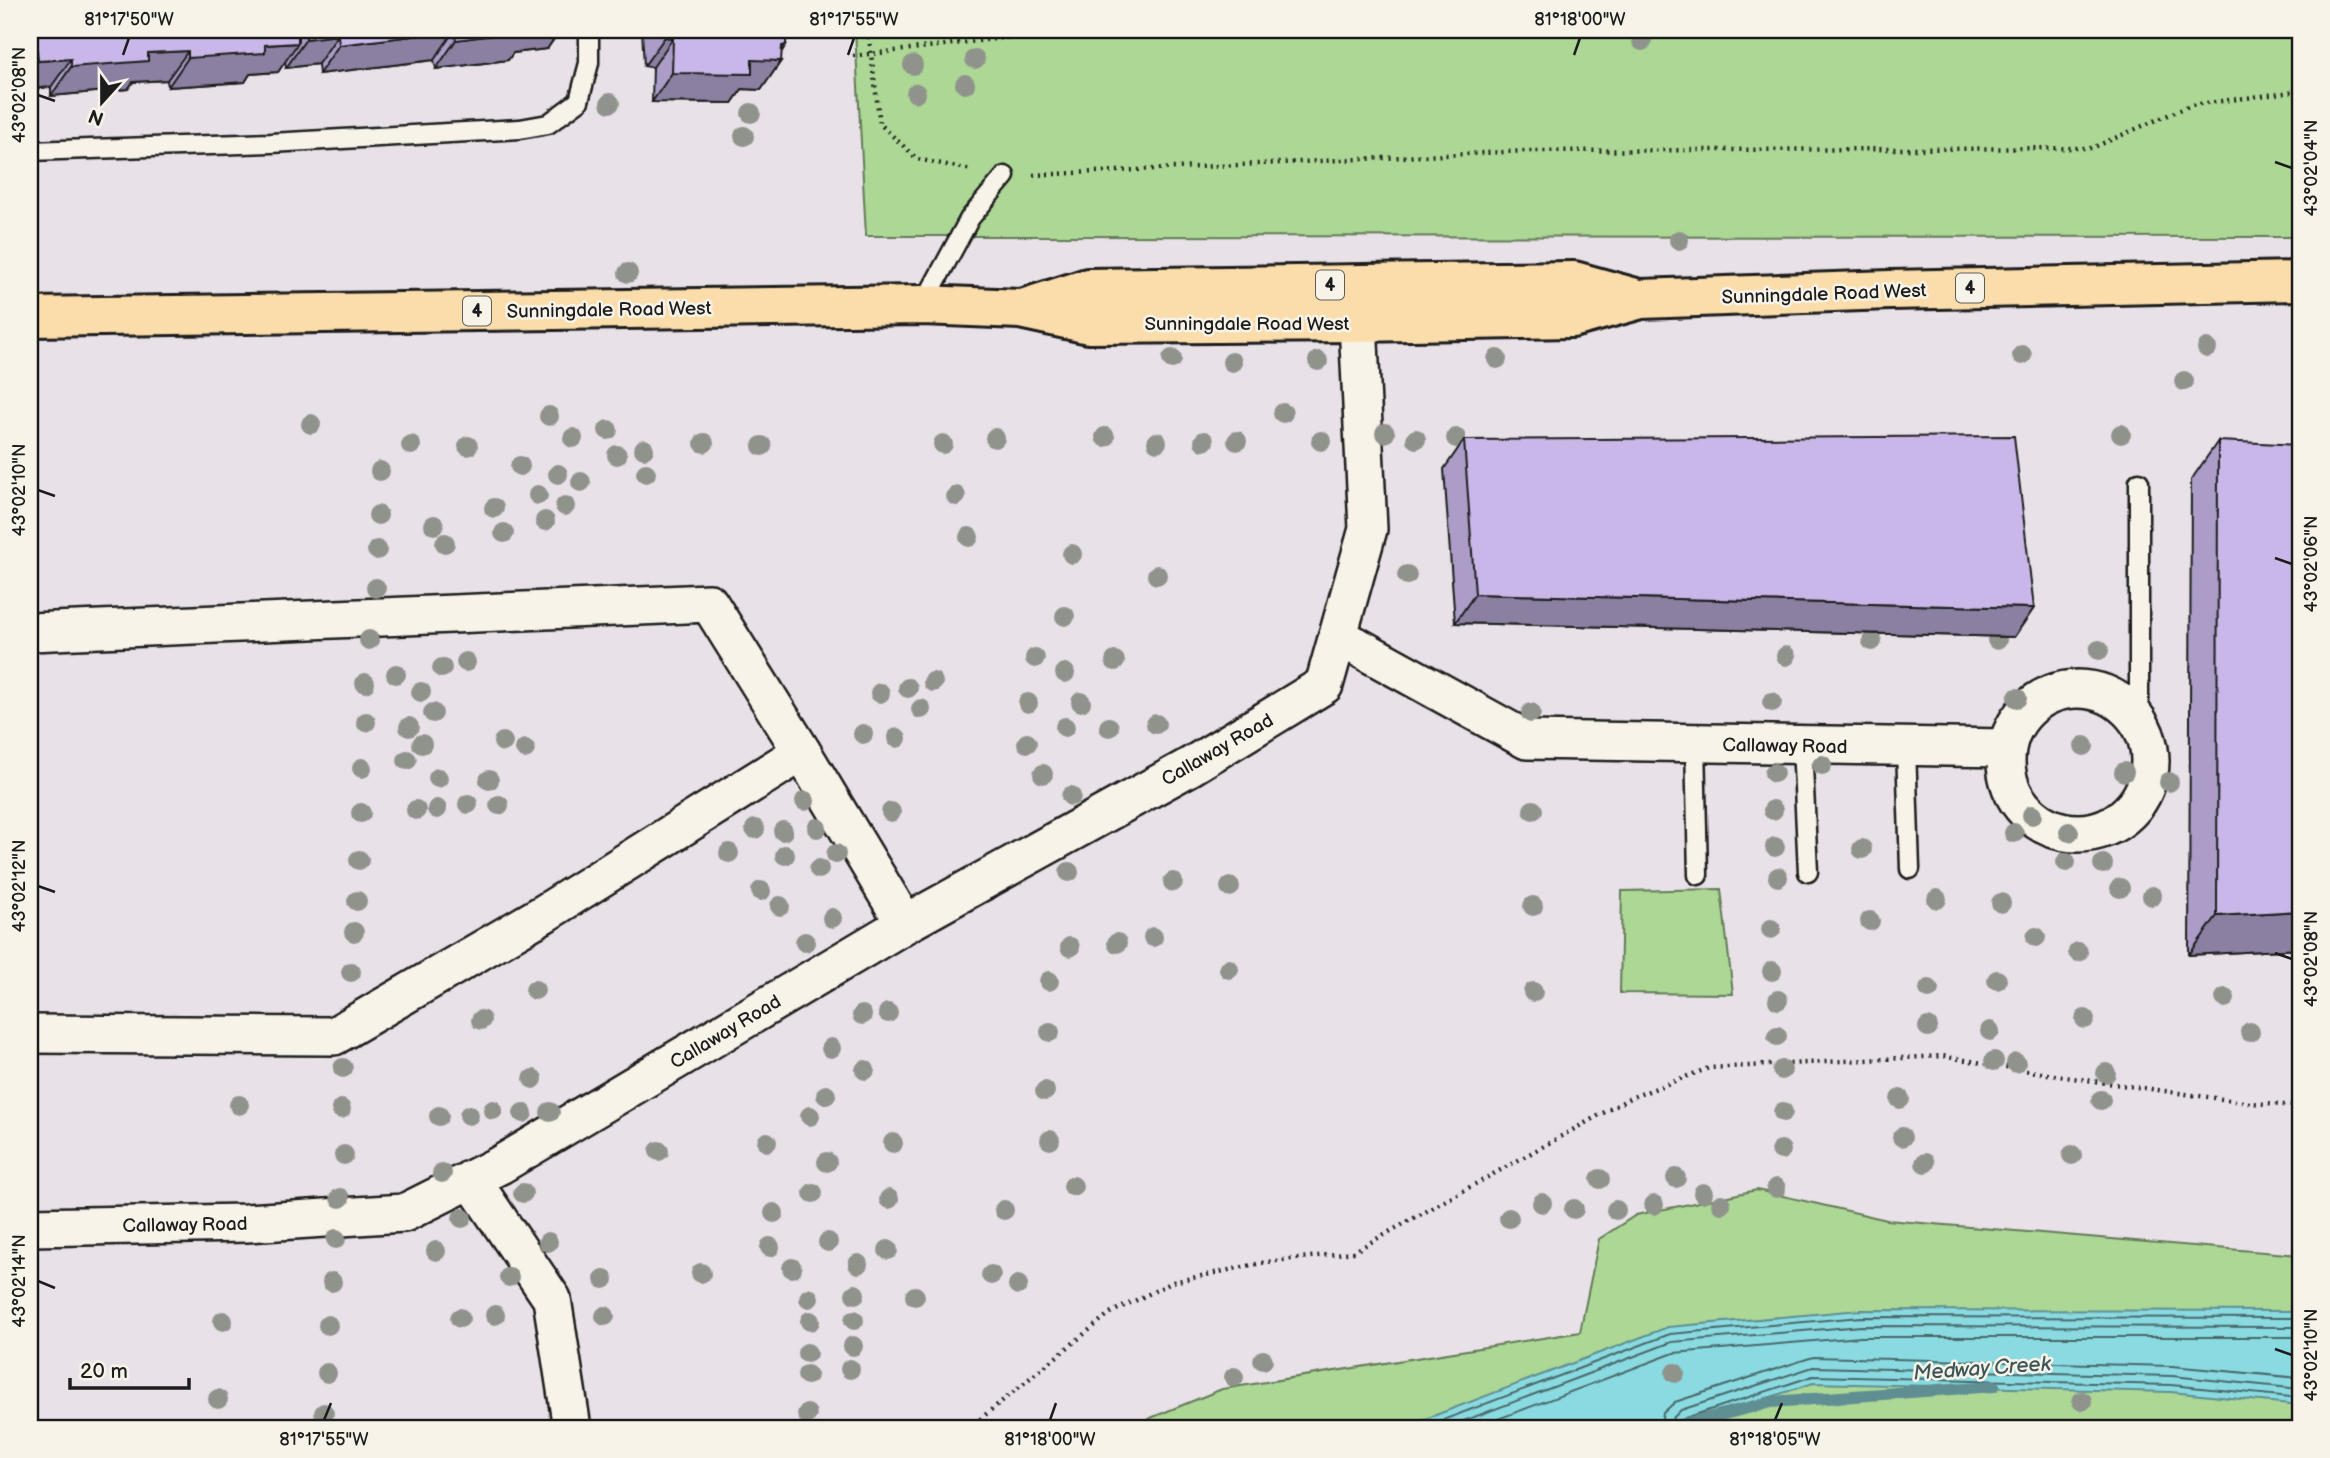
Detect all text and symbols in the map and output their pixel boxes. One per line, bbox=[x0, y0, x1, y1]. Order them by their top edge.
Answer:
text: 81°17'50"W bbox=[84, 9, 174, 30]
text: 81°17'55"W bbox=[809, 9, 899, 30]
text: 81°18'00"W bbox=[1534, 9, 1626, 30]
text: 43°02'08"N bbox=[9, 47, 30, 143]
north arrow bbox=[66, 66, 136, 136]
text: N bbox=[86, 103, 107, 130]
text: 43°02'04"N bbox=[2301, 119, 2322, 217]
road number: 4 bbox=[1316, 270, 1344, 300]
road number: 4 bbox=[1956, 274, 1984, 302]
street label: Sunningdale Road West bbox=[1721, 279, 1927, 310]
road number: 4 bbox=[463, 296, 491, 326]
street label: Sunningdale Road West bbox=[506, 297, 712, 324]
street label: Sunningdale Road West bbox=[1145, 313, 1350, 336]
text: 43°02'10"N bbox=[9, 443, 30, 537]
text: 43°02'06"N bbox=[2301, 515, 2322, 613]
street label: Callaway Road bbox=[1158, 709, 1278, 792]
street label: Callaway Road bbox=[1722, 734, 1848, 759]
text: 43°02'12"N bbox=[9, 839, 30, 933]
text: 43°02'08"N bbox=[2301, 911, 2322, 1007]
street label: Callaway Road bbox=[666, 990, 785, 1074]
street label: Callaway Road bbox=[122, 1213, 248, 1238]
text: 43°02'14"N bbox=[9, 1234, 30, 1328]
text: 43°02'10"N bbox=[2301, 1308, 2322, 1402]
scale bar bbox=[70, 1346, 189, 1390]
water label: Medway Creek bbox=[1912, 1351, 2052, 1386]
text: 20 m bbox=[80, 1359, 128, 1384]
text: 81°17'55"W bbox=[279, 1429, 369, 1450]
text: 81°18'00"W bbox=[1004, 1429, 1096, 1450]
text: 81°18'05"W bbox=[1729, 1429, 1821, 1450]

